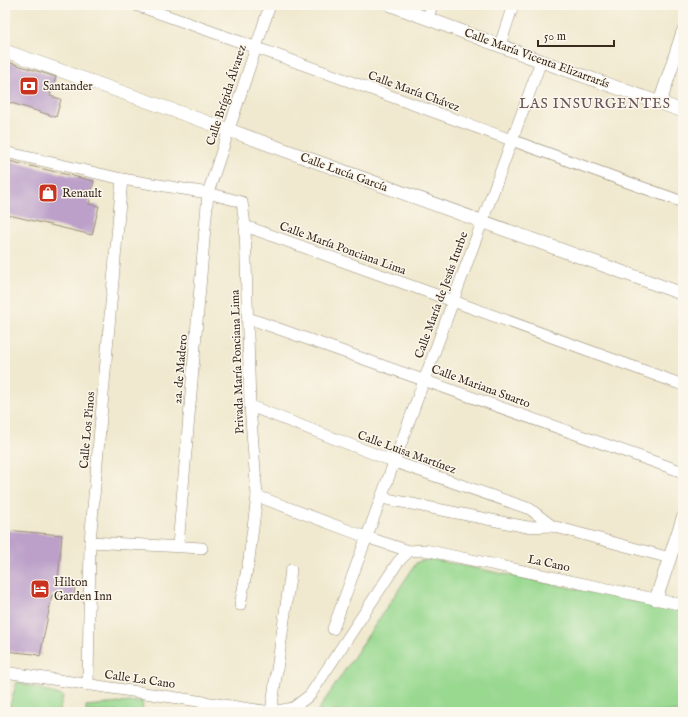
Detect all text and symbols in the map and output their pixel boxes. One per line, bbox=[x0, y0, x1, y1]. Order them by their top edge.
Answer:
scale bar bbox=[538, 22, 614, 48]
street label: Calle María Vicenta Elizarrarás bbox=[462, 25, 612, 92]
text: 50 m bbox=[544, 29, 566, 44]
street label: Calle Brígida Álvarez bbox=[202, 42, 250, 147]
street label: Calle María Chávez bbox=[366, 68, 462, 115]
bank icon: Santander bbox=[18, 75, 40, 97]
place label: Santander bbox=[43, 79, 93, 94]
district label: LAS INSURGENTES bbox=[519, 95, 671, 113]
street label: Calle Lucía García bbox=[298, 150, 390, 196]
shop icon: Renault bbox=[37, 182, 59, 204]
place label: Renault bbox=[62, 186, 102, 201]
street label: Calle María Ponciana Lima bbox=[277, 219, 409, 279]
street label: Calle María de Jesús Iturbe bbox=[412, 229, 473, 361]
street label: Privada María Ponciana Lima bbox=[227, 289, 248, 434]
street label: 2a. de Madero bbox=[170, 333, 191, 405]
street label: Calle Mariana Suarto bbox=[429, 362, 533, 412]
street label: Calle Los Pinos bbox=[77, 391, 98, 469]
street label: Calle Luisa Martínez bbox=[355, 428, 459, 477]
street label: La Cano bbox=[526, 552, 572, 575]
place label: Hilton Garden Inn bbox=[54, 575, 113, 604]
hotel icon: Hilton Garden Inn bbox=[29, 578, 51, 600]
street label: Calle La Cano bbox=[104, 667, 177, 692]

